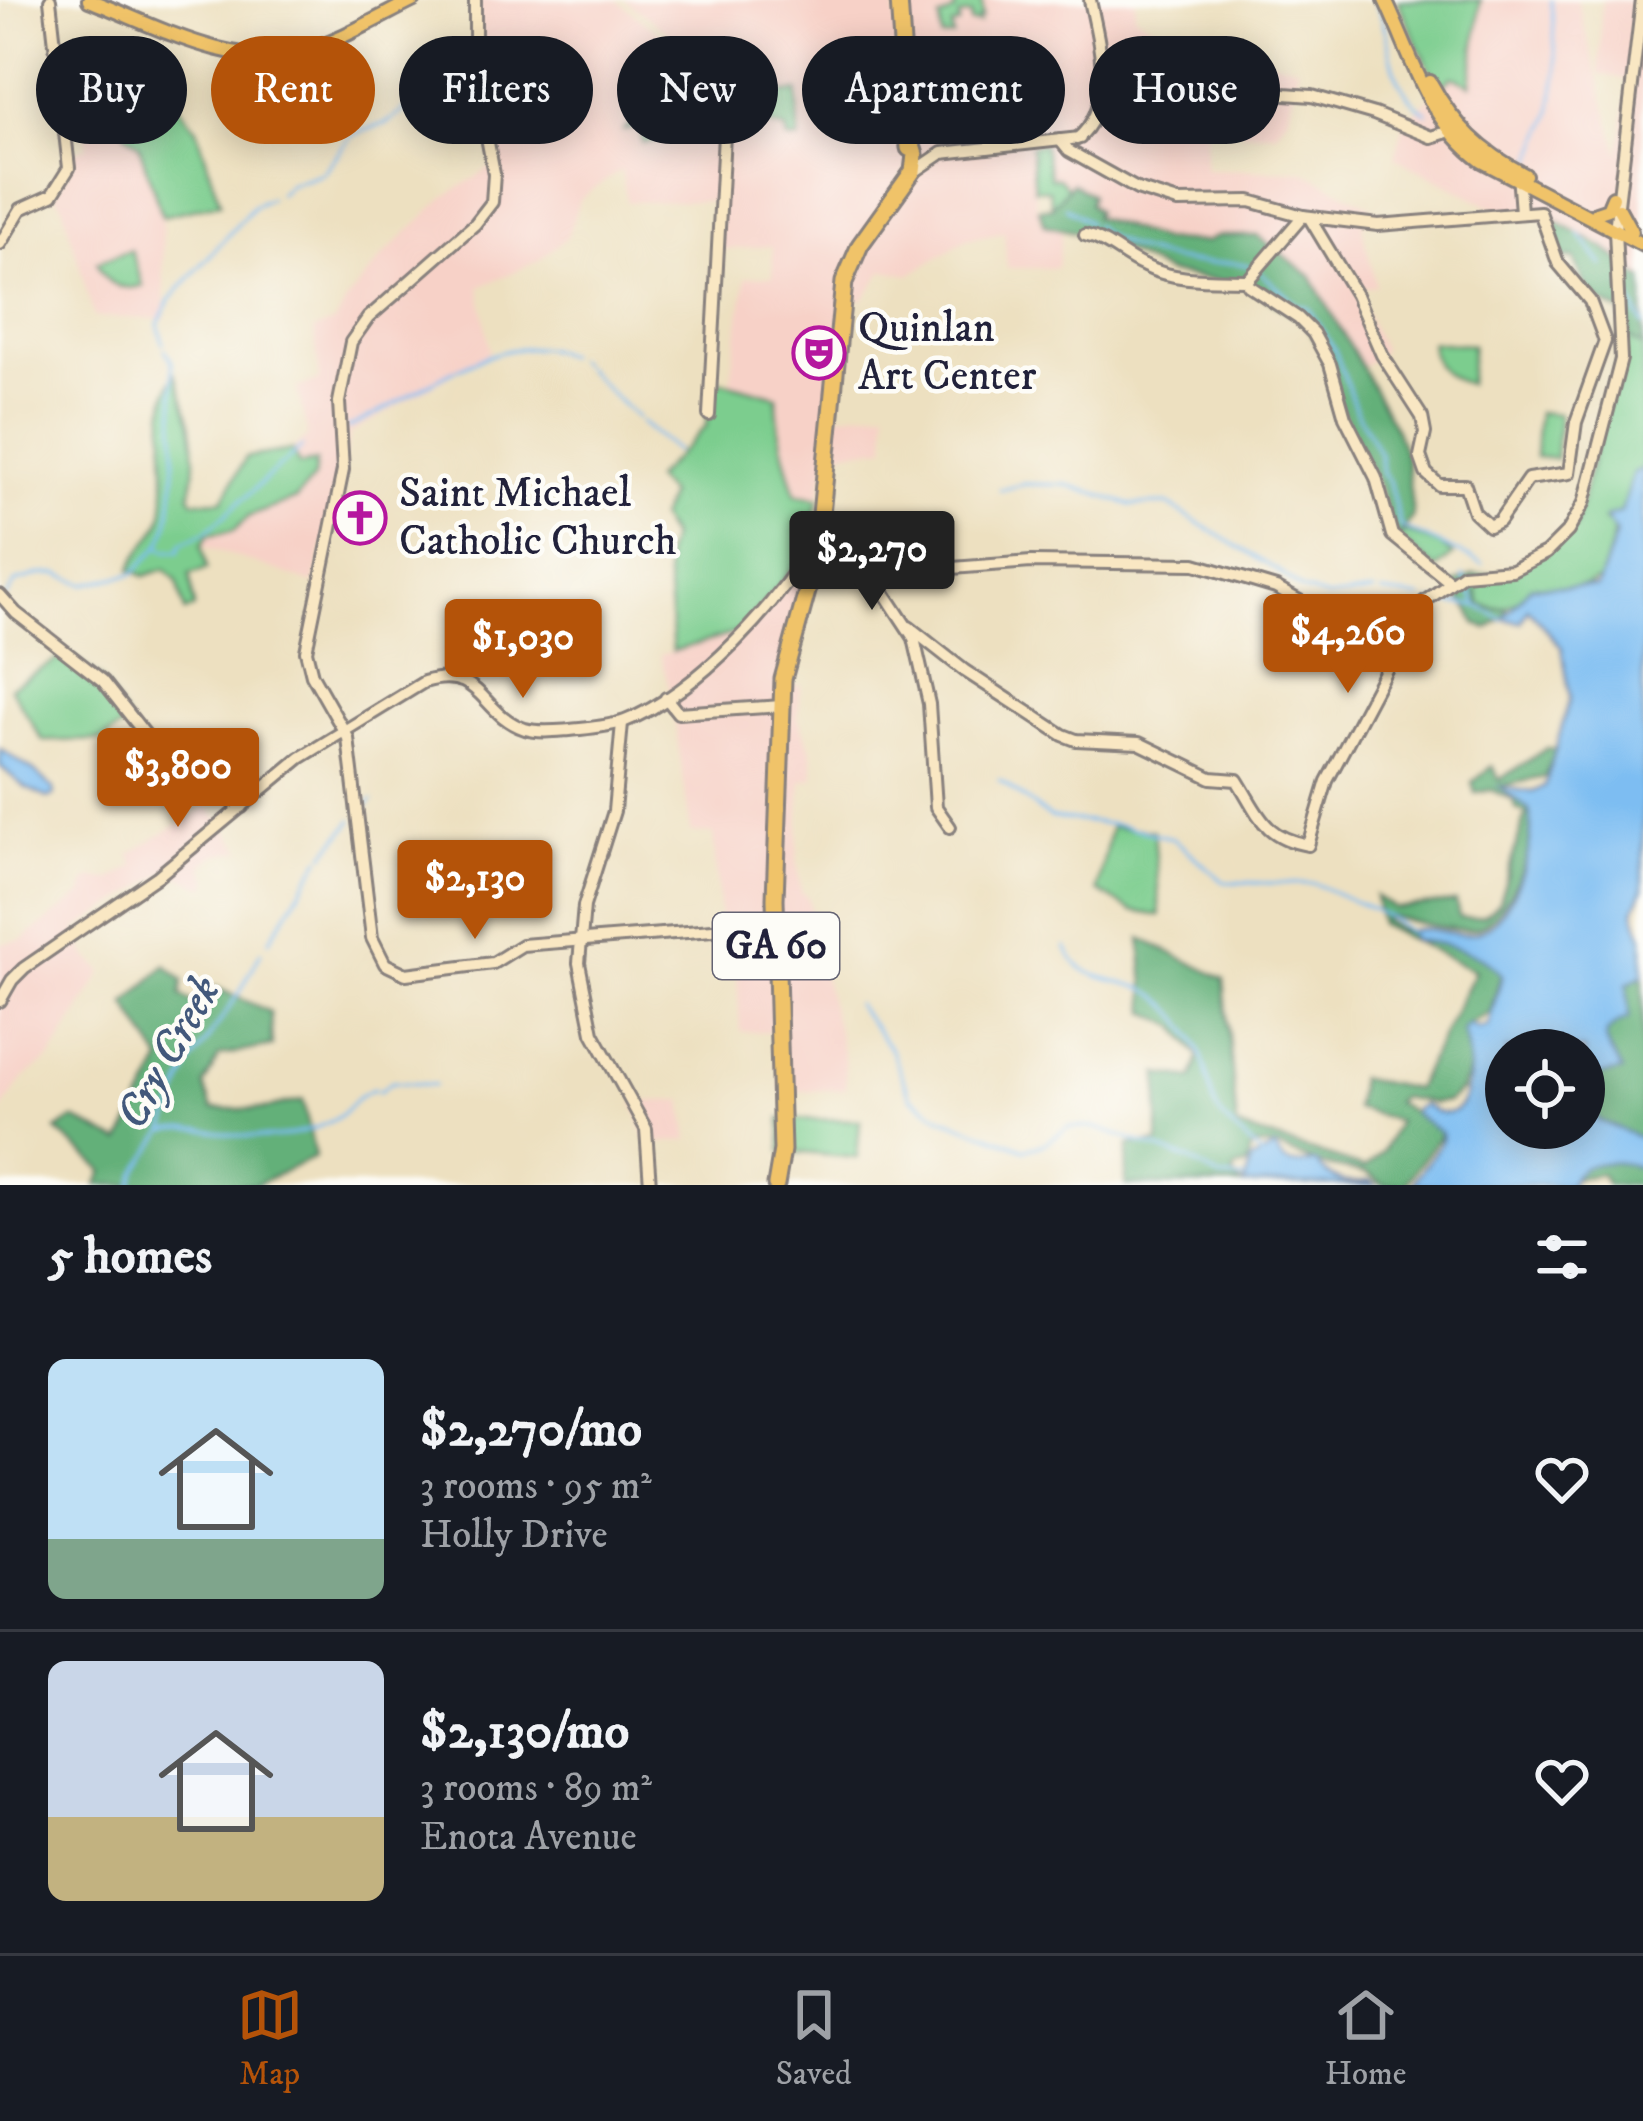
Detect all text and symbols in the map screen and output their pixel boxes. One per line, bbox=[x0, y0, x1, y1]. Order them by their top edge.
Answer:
chip: Buy bbox=[36, 36, 187, 144]
chip: Rent bbox=[211, 36, 375, 144]
chip: Filters bbox=[399, 36, 593, 144]
chip: New bbox=[617, 36, 778, 144]
chip: Apartment bbox=[802, 36, 1065, 144]
chip: House bbox=[1089, 36, 1280, 144]
place label: Quinlan Art Center bbox=[858, 303, 1037, 403]
theatre icon: Quinlan Art Center bbox=[791, 325, 847, 381]
place label: Saint Michael Catholic Church bbox=[399, 468, 677, 568]
church icon: Saint Michael Catholic Church bbox=[332, 490, 388, 546]
pin: $2,270 bbox=[774, 511, 970, 613]
text: $2,270 bbox=[816, 525, 928, 574]
pin: $4,260 bbox=[1250, 594, 1446, 696]
pin: $1,030 bbox=[425, 599, 621, 701]
text: $4,260 bbox=[1290, 608, 1406, 657]
text: $1,030 bbox=[472, 613, 574, 662]
pin: $3,800 bbox=[80, 728, 276, 830]
text: $3,800 bbox=[124, 742, 232, 791]
pin: $2,130 bbox=[377, 840, 573, 942]
text: $2,130 bbox=[424, 854, 526, 903]
road number: GA 60 bbox=[713, 913, 839, 979]
water label: Cry Creek bbox=[104, 967, 234, 1139]
map controls bbox=[1485, 1029, 1605, 1149]
button: locate bbox=[1485, 1029, 1605, 1149]
icon: filters bbox=[1529, 1224, 1595, 1290]
text: 5 homes bbox=[48, 1225, 212, 1289]
text: $2,270/mo bbox=[420, 1398, 642, 1462]
icon: home bbox=[144, 1407, 288, 1551]
icon: heart bbox=[1529, 1446, 1595, 1512]
text: 3 rooms · 95 m² bbox=[420, 1462, 652, 1511]
text: Holly Drive bbox=[420, 1511, 608, 1560]
text: $2,130/mo bbox=[420, 1700, 629, 1764]
icon: home bbox=[144, 1709, 288, 1853]
icon: heart bbox=[1529, 1748, 1595, 1814]
text: 3 rooms · 89 m² bbox=[420, 1764, 652, 1813]
text: Enota Avenue bbox=[420, 1813, 637, 1862]
tab: Map bbox=[237, 1982, 303, 2095]
tab: Saved bbox=[776, 1982, 852, 2095]
tab: Home bbox=[1325, 1982, 1406, 2095]

